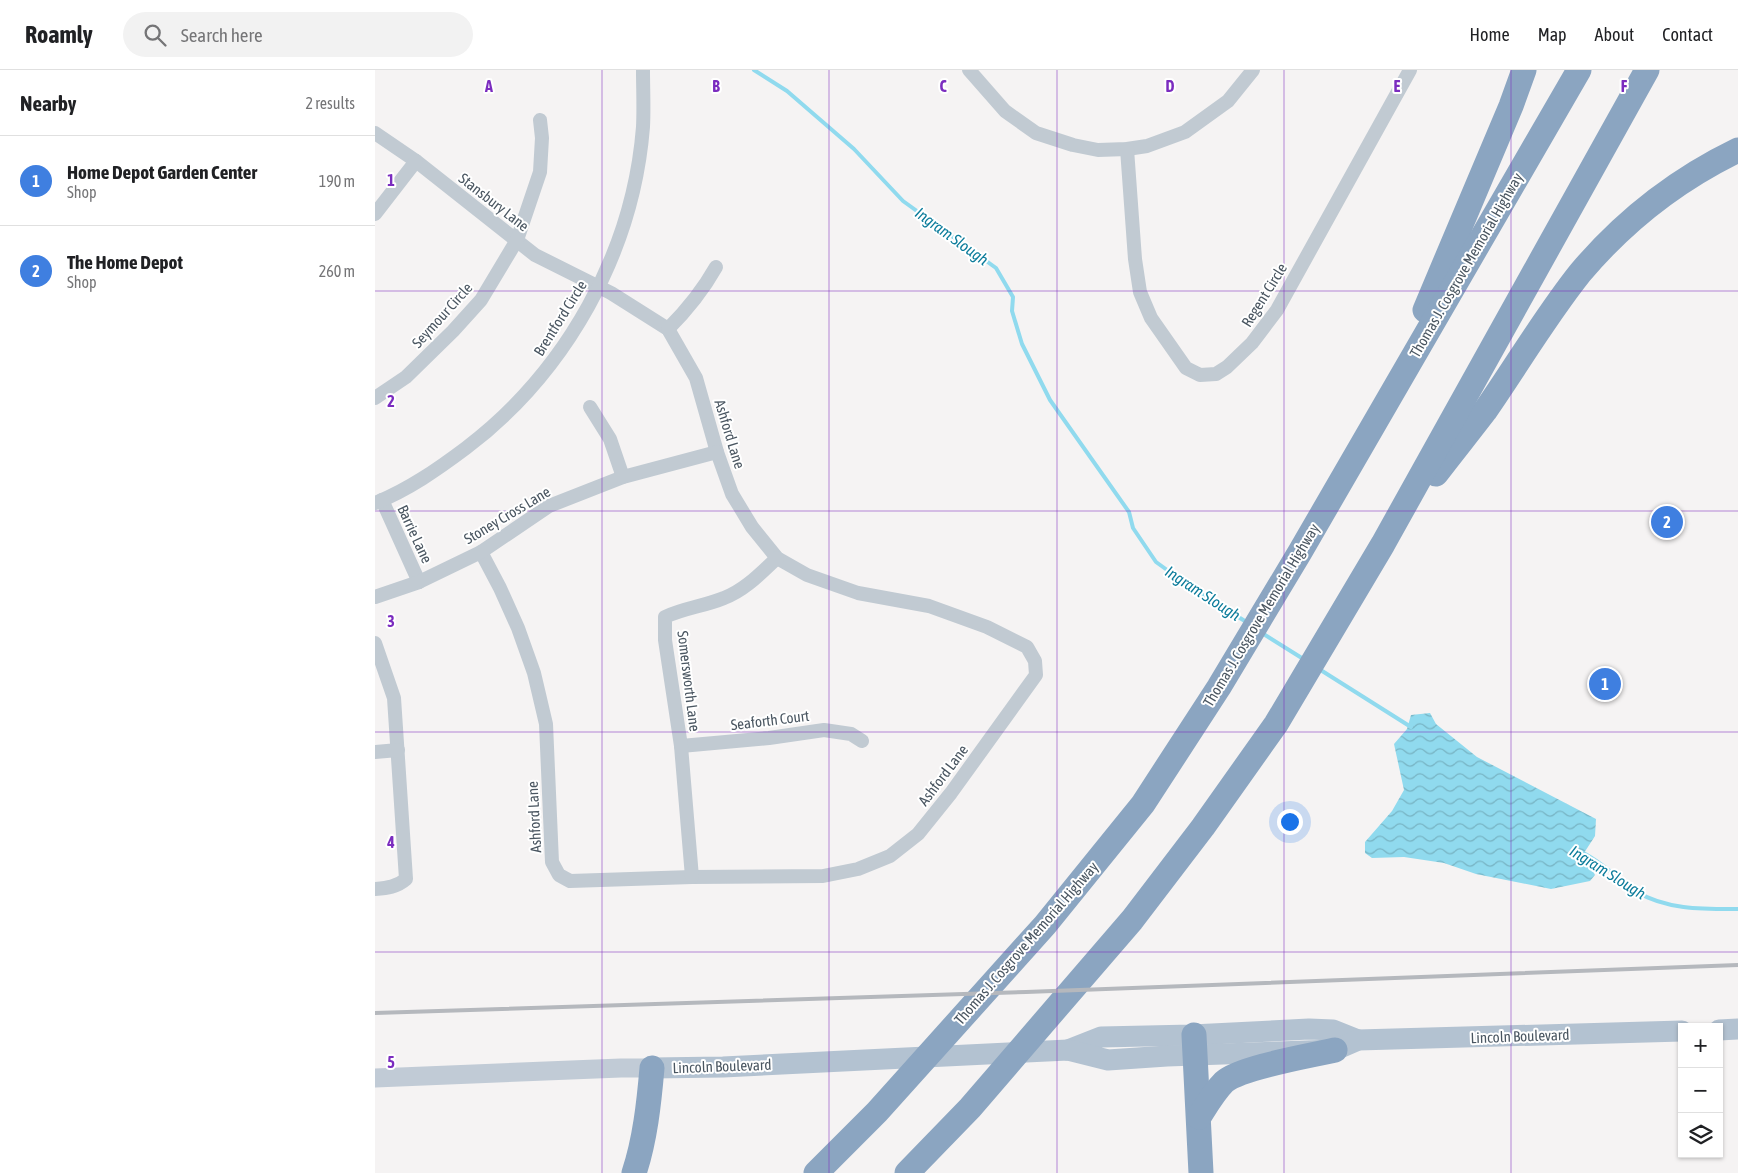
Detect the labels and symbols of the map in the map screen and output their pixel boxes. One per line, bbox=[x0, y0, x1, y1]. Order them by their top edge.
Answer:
text: A bbox=[484, 77, 493, 95]
text: B bbox=[712, 77, 720, 95]
text: C bbox=[939, 77, 947, 95]
text: D bbox=[1166, 77, 1175, 95]
text: E bbox=[1394, 77, 1401, 95]
text: F bbox=[1621, 77, 1628, 95]
street label: Stansbury Lane bbox=[456, 169, 532, 235]
street label: Thomas J. Cosgrove Memorial Highway bbox=[1406, 170, 1526, 360]
text: 1 bbox=[387, 171, 395, 189]
water label: Ingram Slough bbox=[911, 203, 992, 270]
street label: Regent Circle bbox=[1238, 260, 1290, 330]
street label: Brentford Circle bbox=[530, 277, 590, 359]
street label: Seymour Circle bbox=[408, 279, 476, 351]
text: 2 bbox=[387, 392, 395, 410]
street label: Ashford Lane bbox=[711, 397, 749, 471]
street label: Stoney Cross Lane bbox=[461, 483, 553, 547]
street label: Barrie Lane bbox=[394, 502, 436, 566]
pin: 2 bbox=[1651, 503, 1683, 541]
street label: Thomas J. Cosgrove Memorial Highway bbox=[1200, 521, 1322, 709]
water label: Ingram Slough bbox=[1161, 562, 1244, 625]
text: 3 bbox=[387, 612, 395, 630]
street label: Somersworth Lane bbox=[674, 630, 704, 733]
pin: 1 bbox=[1589, 665, 1621, 703]
street label: Seaforth Court bbox=[730, 707, 810, 733]
street label: Ashford Lane bbox=[915, 741, 971, 809]
street label: Ashford Lane bbox=[524, 781, 544, 853]
your location bbox=[1277, 809, 1303, 835]
text: 4 bbox=[386, 833, 395, 851]
water label: Ingram Slough bbox=[1566, 842, 1649, 903]
street label: Thomas J. Cosgrove Memorial Highway bbox=[951, 858, 1101, 1028]
street label: Lincoln Boulevard bbox=[1470, 1026, 1570, 1046]
text: 5 bbox=[387, 1053, 395, 1071]
street label: Lincoln Boulevard bbox=[672, 1056, 772, 1076]

